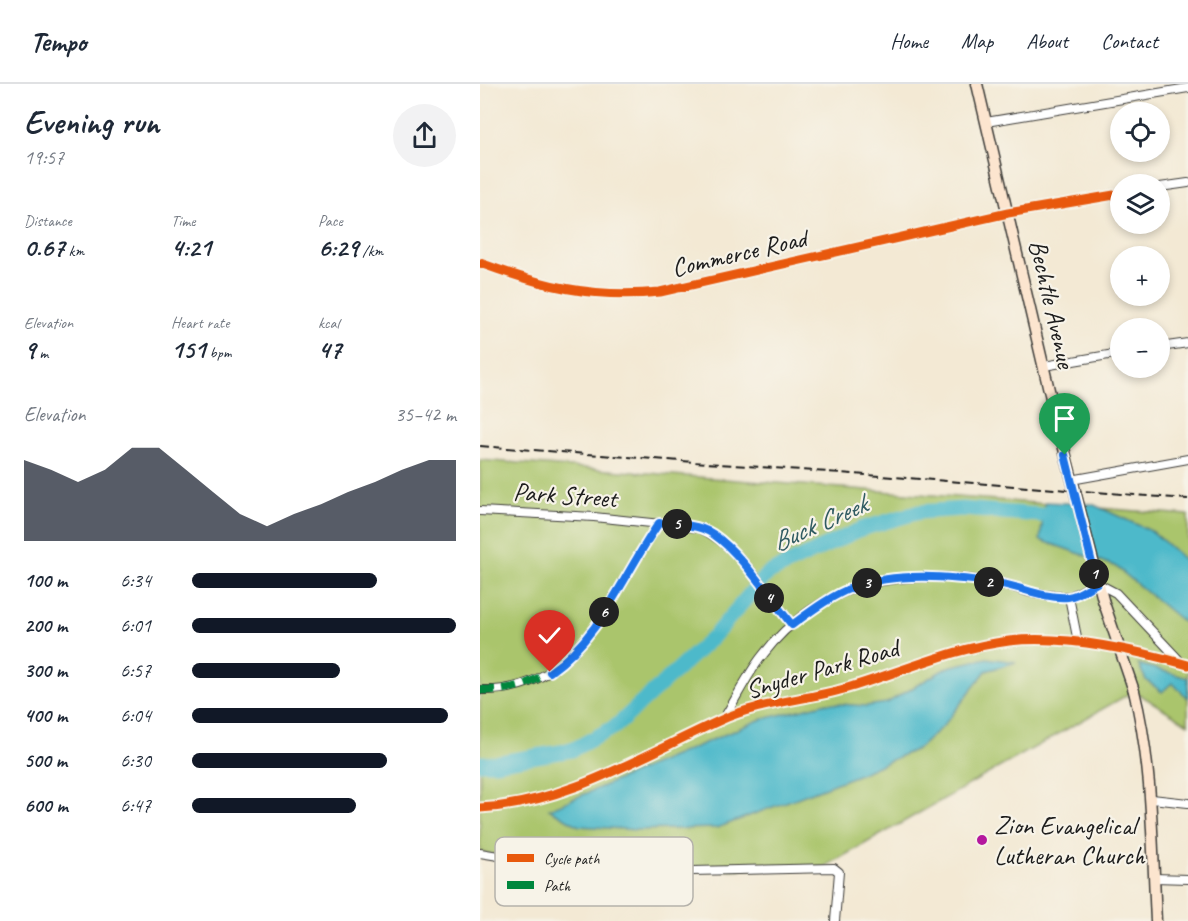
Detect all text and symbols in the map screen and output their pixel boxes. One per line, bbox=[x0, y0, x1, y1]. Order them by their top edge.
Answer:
text: Tempo bbox=[30, 24, 86, 59]
text: Home bbox=[890, 28, 928, 54]
text: Map bbox=[961, 28, 993, 54]
text: About bbox=[1026, 28, 1068, 54]
text: Contact bbox=[1101, 28, 1158, 54]
text: Evening run bbox=[24, 101, 159, 143]
map controls bbox=[1110, 102, 1170, 378]
button: locate bbox=[1110, 102, 1170, 162]
button: share bbox=[393, 104, 456, 167]
text: 19:57 bbox=[24, 145, 64, 170]
button: layers bbox=[1110, 174, 1170, 234]
text: Distance bbox=[24, 211, 72, 231]
text: Time bbox=[171, 211, 195, 231]
text: Pace bbox=[318, 211, 343, 231]
street label: Commerce Road bbox=[668, 221, 813, 285]
text: 0.67 bbox=[24, 231, 65, 264]
text: 4:21 bbox=[171, 231, 211, 264]
text: 6:29 bbox=[318, 231, 358, 264]
street label: Bechtle Avenue bbox=[1021, 237, 1083, 373]
text: km bbox=[65, 241, 84, 261]
text: /km bbox=[358, 241, 383, 261]
button: + bbox=[1110, 246, 1170, 306]
text: Elevation bbox=[24, 313, 73, 333]
text: Heart rate bbox=[171, 313, 229, 333]
text: kcal bbox=[318, 313, 339, 333]
button: − bbox=[1110, 318, 1170, 378]
text: 9 bbox=[24, 333, 35, 366]
text: 151 bbox=[171, 333, 206, 366]
text: 47 bbox=[318, 333, 341, 366]
text: m bbox=[35, 343, 48, 363]
text: bpm bbox=[206, 343, 232, 363]
pin bbox=[1039, 393, 1090, 455]
text: Elevation bbox=[24, 402, 86, 427]
text: 35–42 m bbox=[395, 402, 456, 427]
icon: arrive bbox=[1048, 402, 1081, 435]
street label: Park Street bbox=[512, 475, 620, 515]
water label: Buck Creek bbox=[766, 485, 876, 559]
pin: 5 bbox=[662, 509, 692, 539]
text: 5 bbox=[674, 514, 680, 534]
pin: 1 bbox=[1079, 559, 1109, 589]
text: 1 bbox=[1090, 564, 1098, 584]
pin: 2 bbox=[974, 567, 1004, 597]
text: 100 m bbox=[24, 568, 67, 593]
text: 6:34 bbox=[120, 568, 151, 593]
pin: 3 bbox=[852, 568, 882, 598]
text: 2 bbox=[985, 572, 993, 592]
text: 3 bbox=[863, 573, 871, 593]
pin: 4 bbox=[754, 583, 784, 613]
text: 4 bbox=[765, 588, 773, 608]
pin: 6 bbox=[589, 597, 619, 627]
text: 6 bbox=[600, 602, 608, 622]
pin bbox=[524, 610, 575, 672]
text: 200 m bbox=[24, 613, 67, 638]
text: 6:01 bbox=[120, 613, 151, 638]
icon: check bbox=[533, 619, 566, 652]
street label: Snyder Park Road bbox=[742, 630, 906, 707]
text: 300 m bbox=[24, 658, 67, 683]
text: 6:57 bbox=[120, 658, 151, 683]
text: 400 m bbox=[24, 703, 67, 728]
text: 6:04 bbox=[120, 703, 151, 728]
text: 500 m bbox=[24, 748, 67, 773]
text: 6:30 bbox=[120, 748, 151, 773]
text: 600 m bbox=[24, 793, 68, 818]
text: 6:47 bbox=[120, 793, 151, 818]
place label: Zion Evangelical Lutheran Church bbox=[994, 809, 1146, 872]
marker: Zion Evangelical Lutheran Church bbox=[975, 833, 989, 847]
legend bbox=[495, 837, 693, 906]
text: Cycle path bbox=[544, 849, 600, 869]
text: Path bbox=[544, 876, 571, 896]

